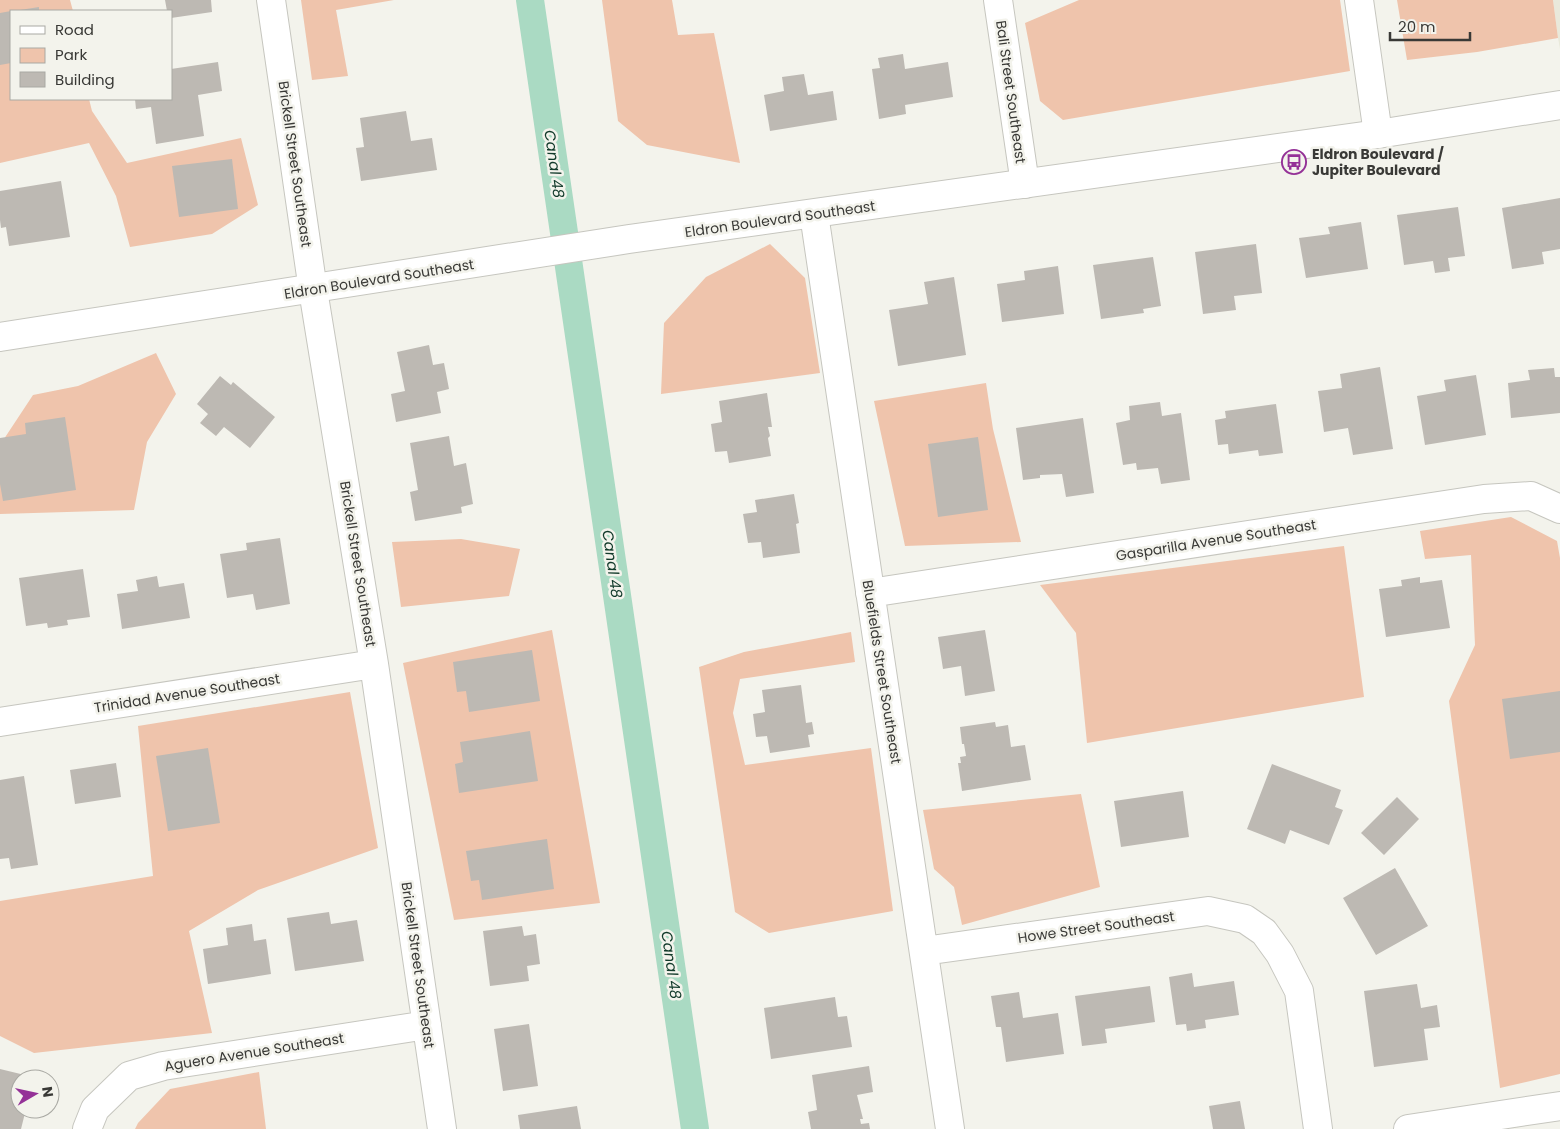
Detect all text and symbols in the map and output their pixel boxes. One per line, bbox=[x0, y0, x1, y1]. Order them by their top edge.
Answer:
legend bbox=[10, 10, 172, 100]
scale bar bbox=[1390, 10, 1470, 42]
text: 20 m bbox=[1398, 16, 1436, 37]
text: Road bbox=[55, 19, 94, 40]
street label: Bali Street Southeast bbox=[991, 19, 1031, 165]
text: Park bbox=[55, 44, 87, 65]
text: Building bbox=[55, 69, 115, 90]
street label: Brickell Street Southeast bbox=[273, 80, 317, 248]
water label: Canal 48 bbox=[539, 129, 570, 200]
place label: Eldron Boulevard / Jupiter Boulevard bbox=[1312, 144, 1445, 180]
bus stop icon: Eldron Boulevard / Jupiter Boulevard bbox=[1281, 149, 1307, 175]
street label: Eldron Boulevard Southeast bbox=[683, 196, 877, 242]
street label: Eldron Boulevard Southeast bbox=[283, 254, 475, 304]
street label: Brickell Street Southeast bbox=[335, 480, 381, 648]
street label: Gasparilla Avenue Southeast bbox=[1114, 514, 1318, 566]
water label: Canal 48 bbox=[597, 529, 628, 600]
street label: Bluefields Street Southeast bbox=[858, 579, 906, 765]
street label: Trinidad Avenue Southeast bbox=[93, 668, 281, 718]
street label: Brickell Street Southeast bbox=[396, 881, 440, 1049]
street label: Howe Street Southeast bbox=[1016, 906, 1176, 948]
water label: Canal 48 bbox=[656, 930, 687, 1001]
street label: Aguero Avenue Southeast bbox=[163, 1028, 345, 1076]
north arrow bbox=[10, 1069, 60, 1119]
text: N bbox=[37, 1085, 59, 1099]

